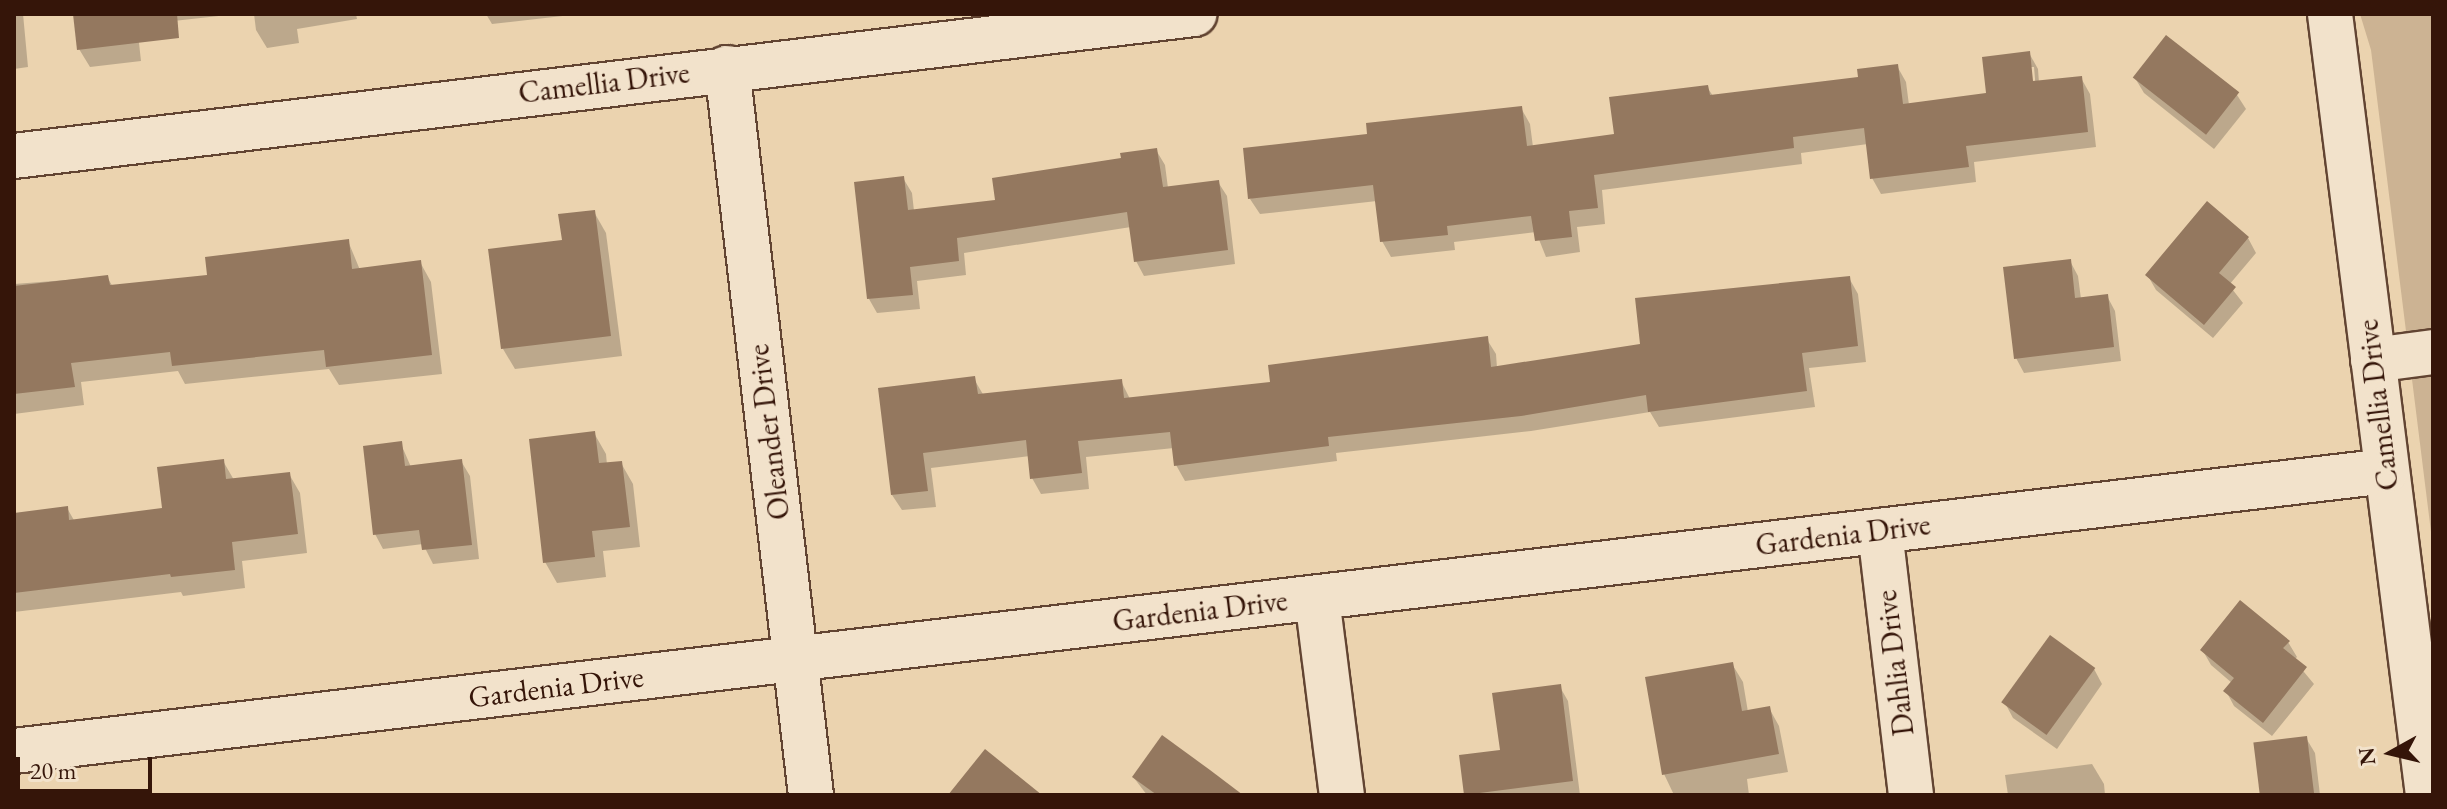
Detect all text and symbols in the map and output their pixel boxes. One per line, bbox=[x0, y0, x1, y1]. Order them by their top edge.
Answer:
street label: Camellia Drive bbox=[516, 55, 692, 111]
street label: Camellia Drive bbox=[2350, 317, 2406, 493]
street label: Oleander Drive bbox=[740, 342, 798, 522]
street label: Gardenia Drive bbox=[1753, 506, 1933, 564]
street label: Gardenia Drive bbox=[1110, 582, 1290, 640]
street label: Dahlia Drive bbox=[1868, 588, 1922, 738]
street label: Gardenia Drive bbox=[466, 658, 646, 716]
north arrow bbox=[2351, 713, 2431, 793]
scale bar bbox=[20, 741, 156, 791]
text: N bbox=[2351, 746, 2382, 767]
text: 20 m bbox=[30, 755, 77, 786]

